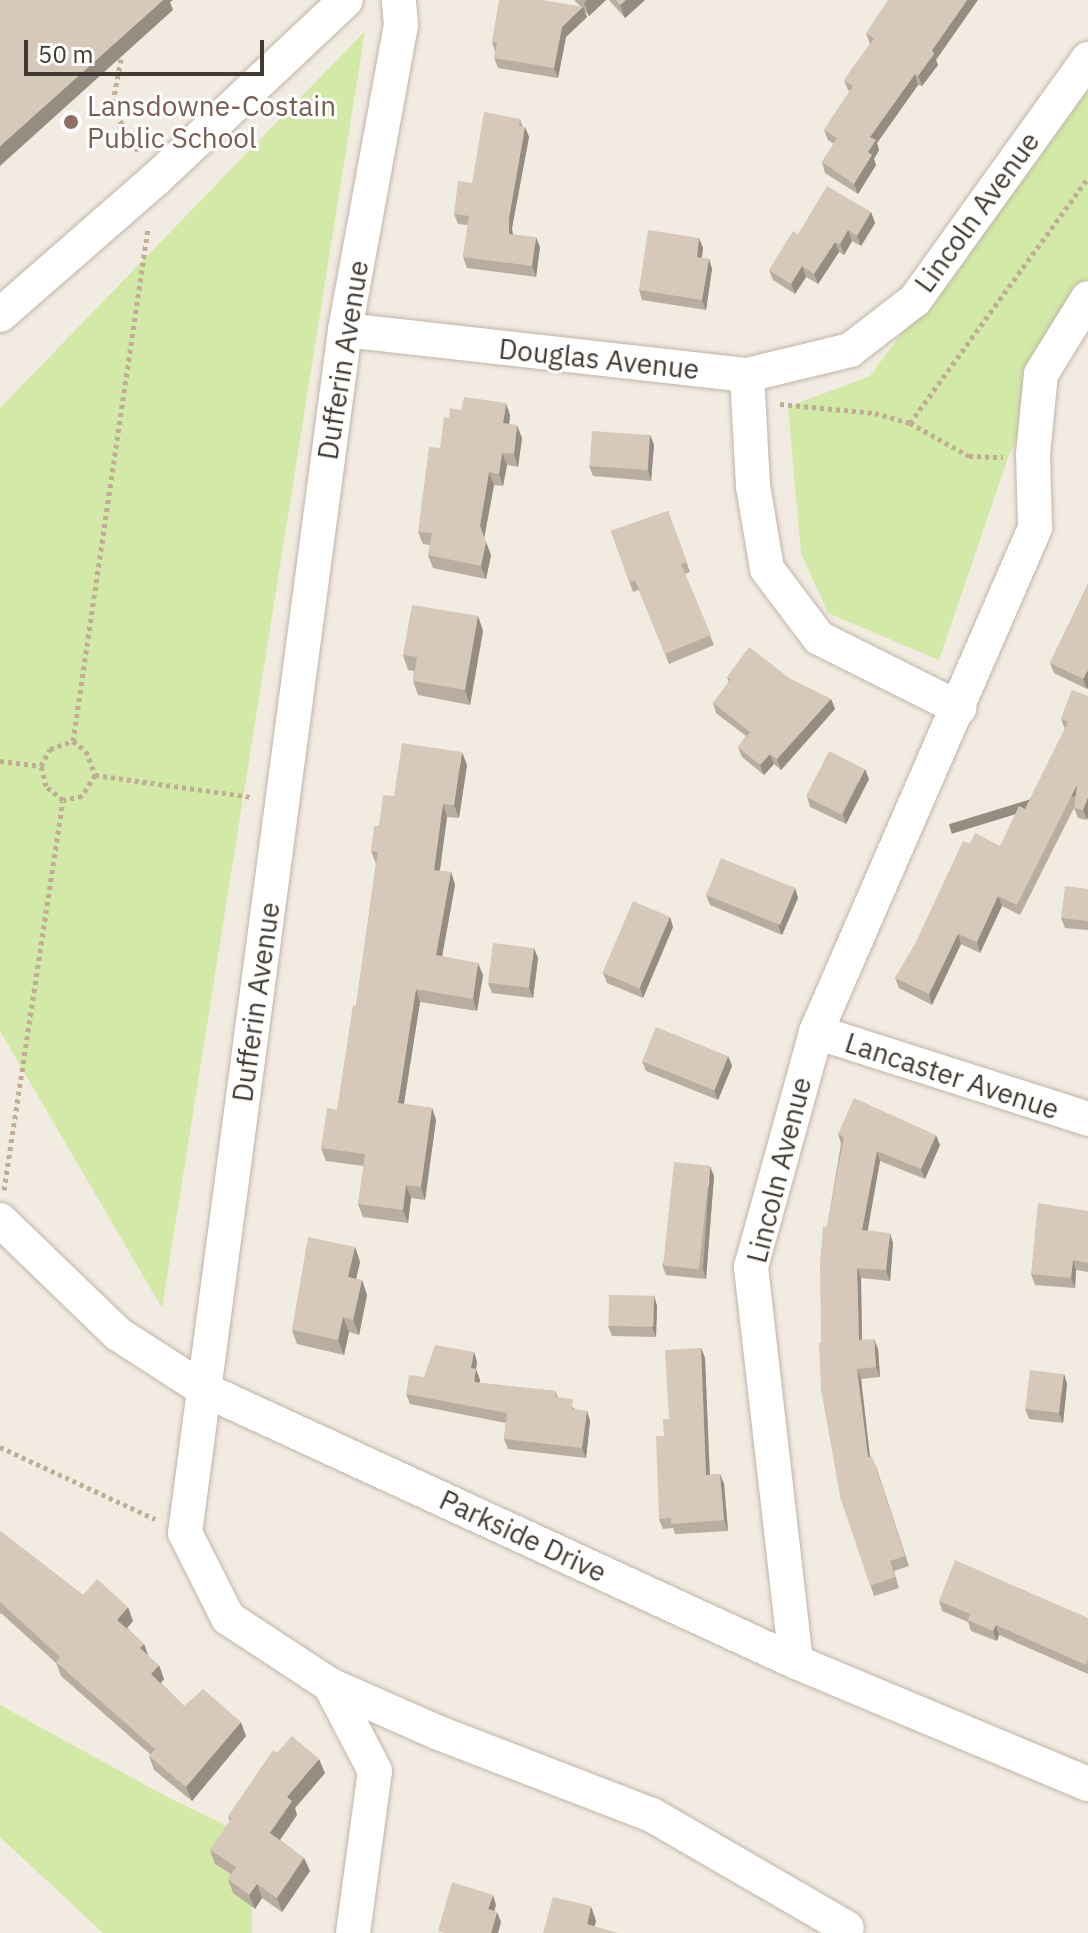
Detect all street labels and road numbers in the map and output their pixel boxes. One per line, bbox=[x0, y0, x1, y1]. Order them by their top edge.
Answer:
street label: Lincoln Avenue bbox=[908, 125, 1046, 299]
street label: Dufferin Avenue bbox=[311, 258, 375, 462]
street label: Douglas Avenue bbox=[497, 332, 701, 386]
street label: Dufferin Avenue bbox=[225, 900, 287, 1104]
street label: Lancaster Avenue bbox=[841, 1026, 1063, 1126]
street label: Lincoln Avenue bbox=[740, 1074, 818, 1266]
street label: Parkside Drive bbox=[434, 1483, 612, 1589]

